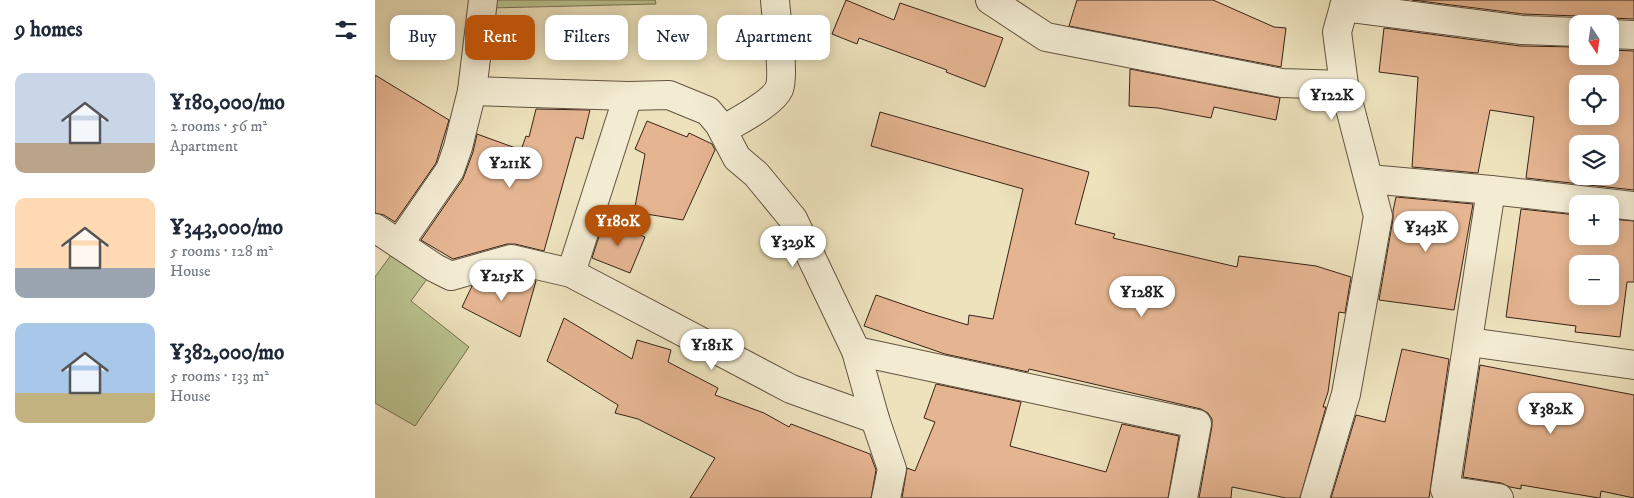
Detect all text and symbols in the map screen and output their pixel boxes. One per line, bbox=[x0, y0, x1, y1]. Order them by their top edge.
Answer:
chip: Buy bbox=[390, 15, 455, 60]
chip: Rent bbox=[465, 15, 535, 60]
chip: Filters bbox=[545, 15, 628, 60]
chip: New bbox=[638, 15, 707, 60]
chip: Apartment bbox=[717, 15, 830, 60]
north arrow bbox=[1569, 15, 1619, 65]
map controls bbox=[1569, 15, 1619, 305]
icon: filters bbox=[332, 16, 360, 44]
text: 9 homes bbox=[15, 17, 83, 43]
button: locate bbox=[1569, 75, 1619, 125]
pin: ¥122K bbox=[1297, 78, 1367, 121]
text: ¥122K bbox=[1310, 85, 1354, 105]
text: ¥180,000/mo bbox=[170, 90, 285, 116]
icon: home bbox=[55, 93, 115, 153]
text: 2 rooms · 56 m² bbox=[170, 116, 267, 136]
button: layers bbox=[1569, 135, 1619, 185]
text: Apartment bbox=[170, 136, 238, 156]
pin: ¥211K bbox=[475, 146, 545, 189]
text: ¥211K bbox=[489, 153, 531, 173]
button: + bbox=[1569, 195, 1619, 245]
pin: ¥180K bbox=[583, 204, 653, 247]
pin: ¥343K bbox=[1391, 210, 1461, 253]
text: ¥180K bbox=[596, 211, 640, 231]
text: ¥343,000/mo bbox=[170, 215, 283, 241]
text: ¥343K bbox=[1404, 217, 1448, 237]
icon: home bbox=[55, 218, 115, 278]
pin: ¥329K bbox=[758, 226, 828, 268]
text: ¥329K bbox=[771, 232, 815, 252]
text: 5 rooms · 128 m² bbox=[170, 241, 273, 261]
button: − bbox=[1569, 255, 1619, 305]
pin: ¥215K bbox=[467, 260, 537, 302]
text: House bbox=[170, 261, 211, 281]
text: ¥215K bbox=[480, 266, 524, 286]
pin: ¥128K bbox=[1107, 276, 1177, 318]
text: ¥128K bbox=[1120, 282, 1164, 302]
pin: ¥181K bbox=[677, 328, 747, 371]
text: ¥181K bbox=[691, 335, 733, 355]
text: ¥382,000/mo bbox=[170, 340, 284, 366]
icon: home bbox=[55, 343, 115, 403]
text: 5 rooms · 133 m² bbox=[170, 366, 269, 386]
text: House bbox=[170, 386, 211, 406]
pin: ¥382K bbox=[1516, 392, 1586, 435]
text: ¥382K bbox=[1529, 399, 1573, 419]

